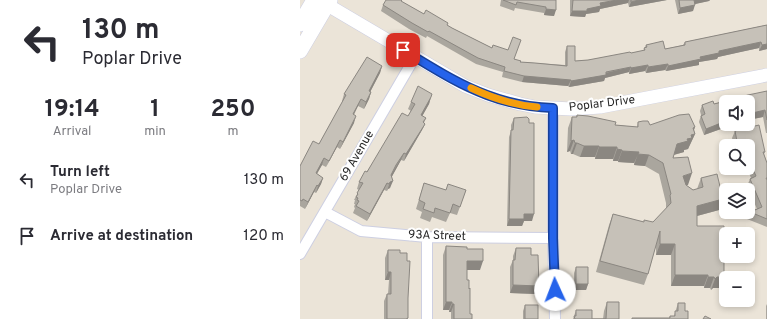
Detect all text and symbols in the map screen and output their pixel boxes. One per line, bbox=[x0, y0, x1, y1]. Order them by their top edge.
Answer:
text: 130 m bbox=[82, 13, 160, 49]
icon: left bbox=[16, 16, 68, 68]
pin bbox=[386, 33, 420, 67]
icon: arrive bbox=[392, 39, 414, 61]
text: Poplar Drive bbox=[82, 48, 182, 71]
street label: Poplar Drive bbox=[568, 92, 636, 116]
text: 19:14 bbox=[45, 95, 100, 125]
text: 1 bbox=[150, 95, 160, 125]
text: 250 bbox=[210, 95, 255, 125]
map controls bbox=[719, 95, 755, 307]
button: sound bbox=[719, 95, 755, 131]
text: Arrival bbox=[53, 124, 92, 140]
text: min bbox=[144, 124, 166, 140]
text: m bbox=[227, 124, 238, 140]
street label: 69 Avenue bbox=[336, 128, 378, 184]
button: search bbox=[719, 139, 755, 175]
text: Turn left bbox=[50, 163, 110, 182]
icon: left bbox=[16, 169, 38, 191]
text: 130 m bbox=[244, 171, 284, 190]
text: Poplar Drive bbox=[50, 182, 122, 198]
button: layers bbox=[719, 183, 755, 219]
icon: arrive bbox=[16, 225, 38, 247]
text: Arrive at destination bbox=[50, 227, 193, 246]
text: 120 m bbox=[243, 227, 284, 246]
street label: 93A Street bbox=[408, 227, 466, 245]
button: + bbox=[719, 227, 755, 263]
position arrow bbox=[534, 269, 576, 311]
button: − bbox=[719, 271, 755, 307]

